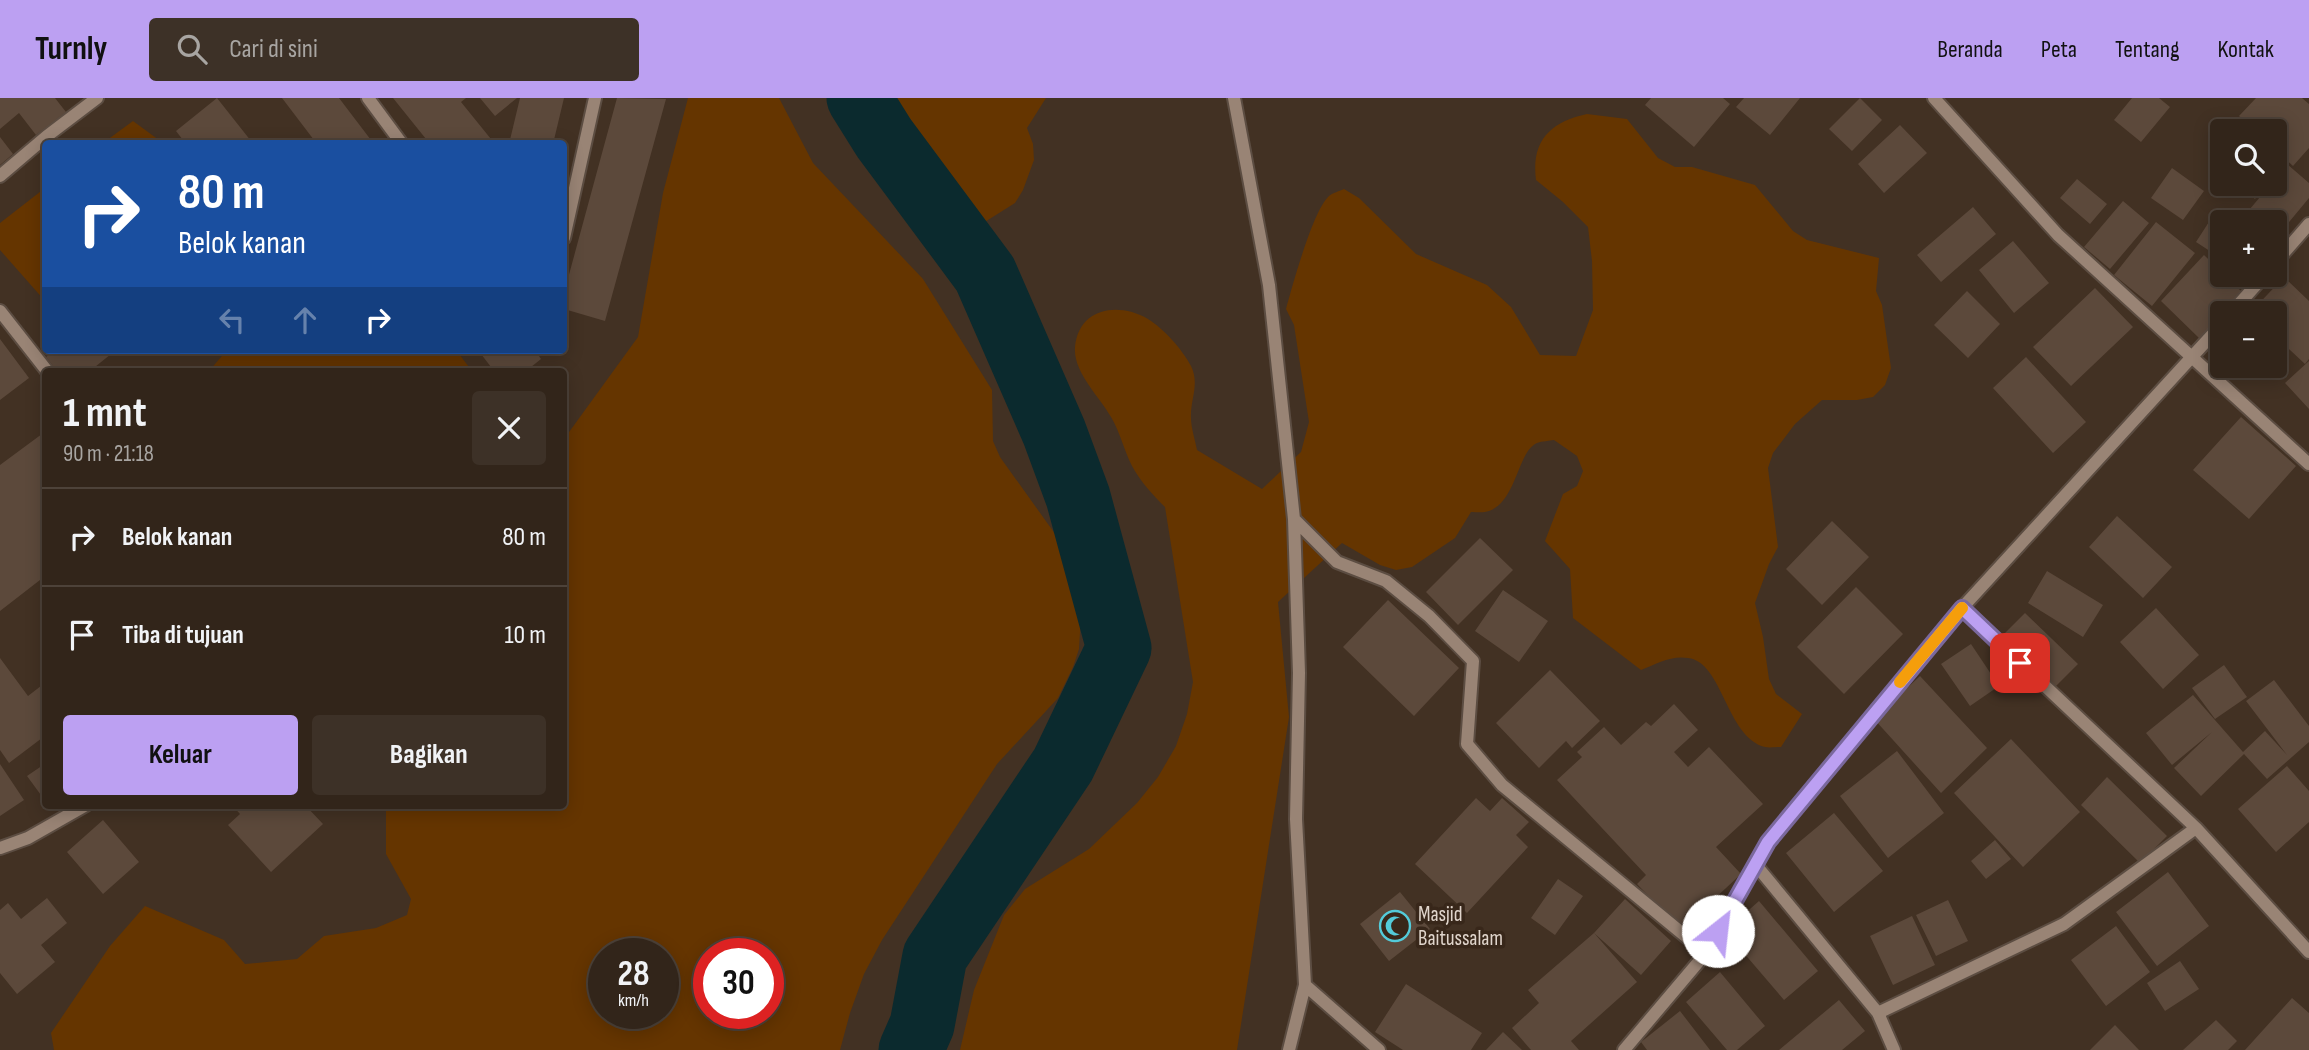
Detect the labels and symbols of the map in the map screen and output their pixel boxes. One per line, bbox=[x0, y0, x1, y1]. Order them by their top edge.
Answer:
pin bbox=[1990, 633, 2050, 693]
position arrow bbox=[1681, 894, 1755, 968]
place label: Masjid Baitussalam bbox=[1418, 902, 1503, 951]
mosque icon: Masjid Baitussalam bbox=[1378, 909, 1412, 943]
speed limit sign: 30 bbox=[693, 938, 784, 1029]

